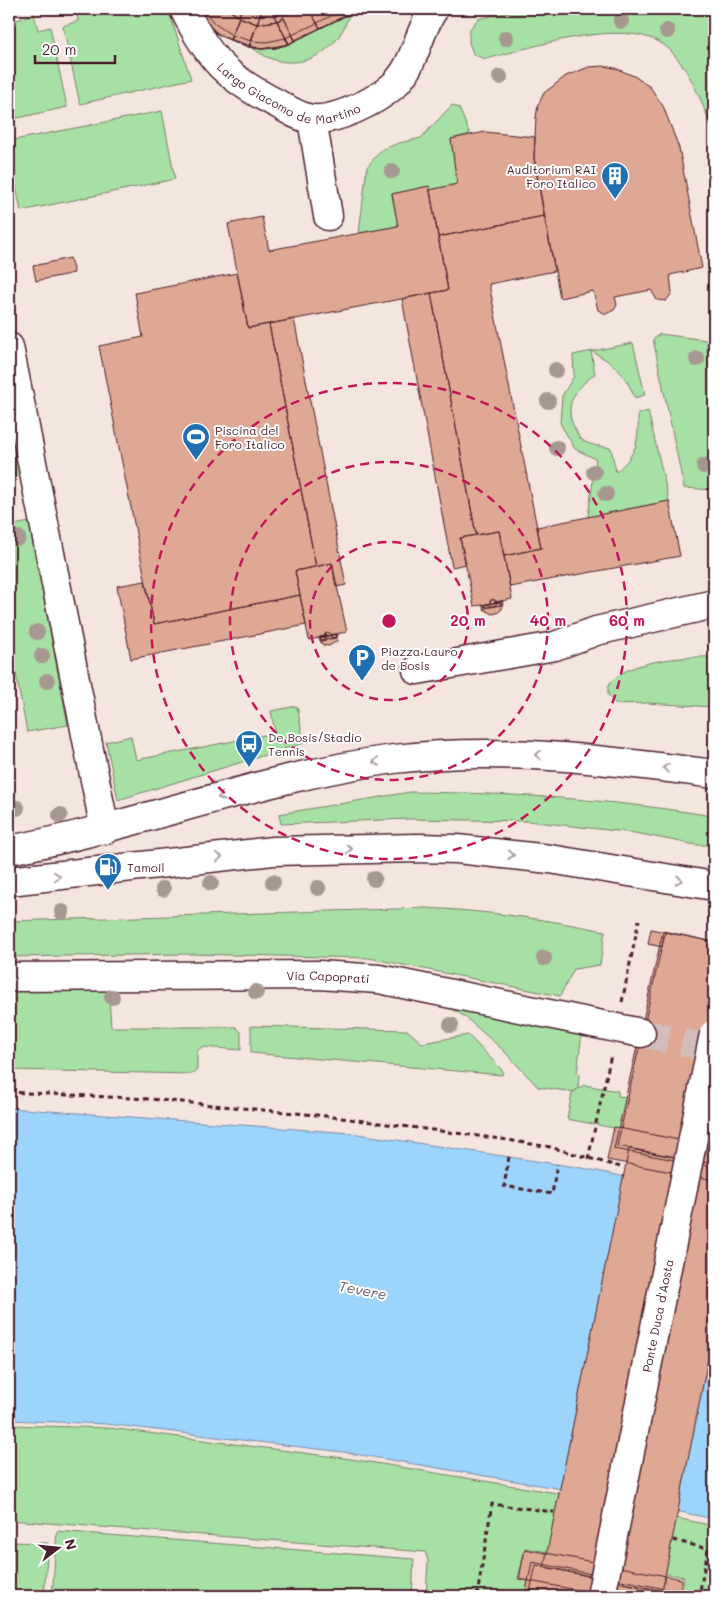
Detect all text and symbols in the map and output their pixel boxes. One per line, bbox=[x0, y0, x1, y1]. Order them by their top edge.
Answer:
scale bar bbox=[35, 32, 115, 64]
text: 20 m bbox=[42, 39, 76, 59]
street label: Largo Giacomo de Martino bbox=[214, 59, 363, 127]
place label: Auditorium RAI Foro Italico bbox=[507, 161, 596, 191]
building icon: Auditorium RAI Foro Italico bbox=[600, 161, 630, 200]
sports icon: Piscina del Foro Italico bbox=[181, 422, 211, 461]
place label: Piscina del Foro Italico bbox=[215, 422, 285, 452]
text: 20 m bbox=[450, 610, 486, 630]
text: 40 m bbox=[530, 610, 566, 630]
text: 60 m bbox=[609, 610, 645, 630]
centre of rings bbox=[380, 612, 398, 630]
parking icon: Piazza Lauro de Bosis bbox=[347, 643, 377, 682]
place label: Piazza Lauro de Bosis bbox=[381, 643, 458, 673]
bus stop icon: De Bosis/Stadio Tennis bbox=[234, 729, 264, 768]
place label: De Bosis/Stadio Tennis bbox=[268, 729, 362, 759]
one-way arrow bbox=[534, 750, 542, 760]
one-way arrow bbox=[372, 756, 380, 767]
one-way arrow bbox=[662, 763, 670, 774]
one-way arrow bbox=[217, 791, 225, 801]
one-way arrow bbox=[345, 844, 353, 855]
one-way arrow bbox=[507, 849, 515, 860]
fuel station icon: Tamoil bbox=[93, 852, 123, 891]
one-way arrow bbox=[215, 852, 223, 863]
place label: Tamoil bbox=[127, 859, 165, 875]
one-way arrow bbox=[54, 871, 62, 882]
one-way arrow bbox=[675, 875, 683, 885]
street label: Via Capoprati bbox=[286, 967, 370, 986]
street label: Ponte Duca d'Aosta bbox=[638, 1258, 677, 1374]
water label: Tevere bbox=[338, 1276, 388, 1304]
north arrow bbox=[32, 1522, 82, 1572]
text: N bbox=[60, 1537, 82, 1552]

